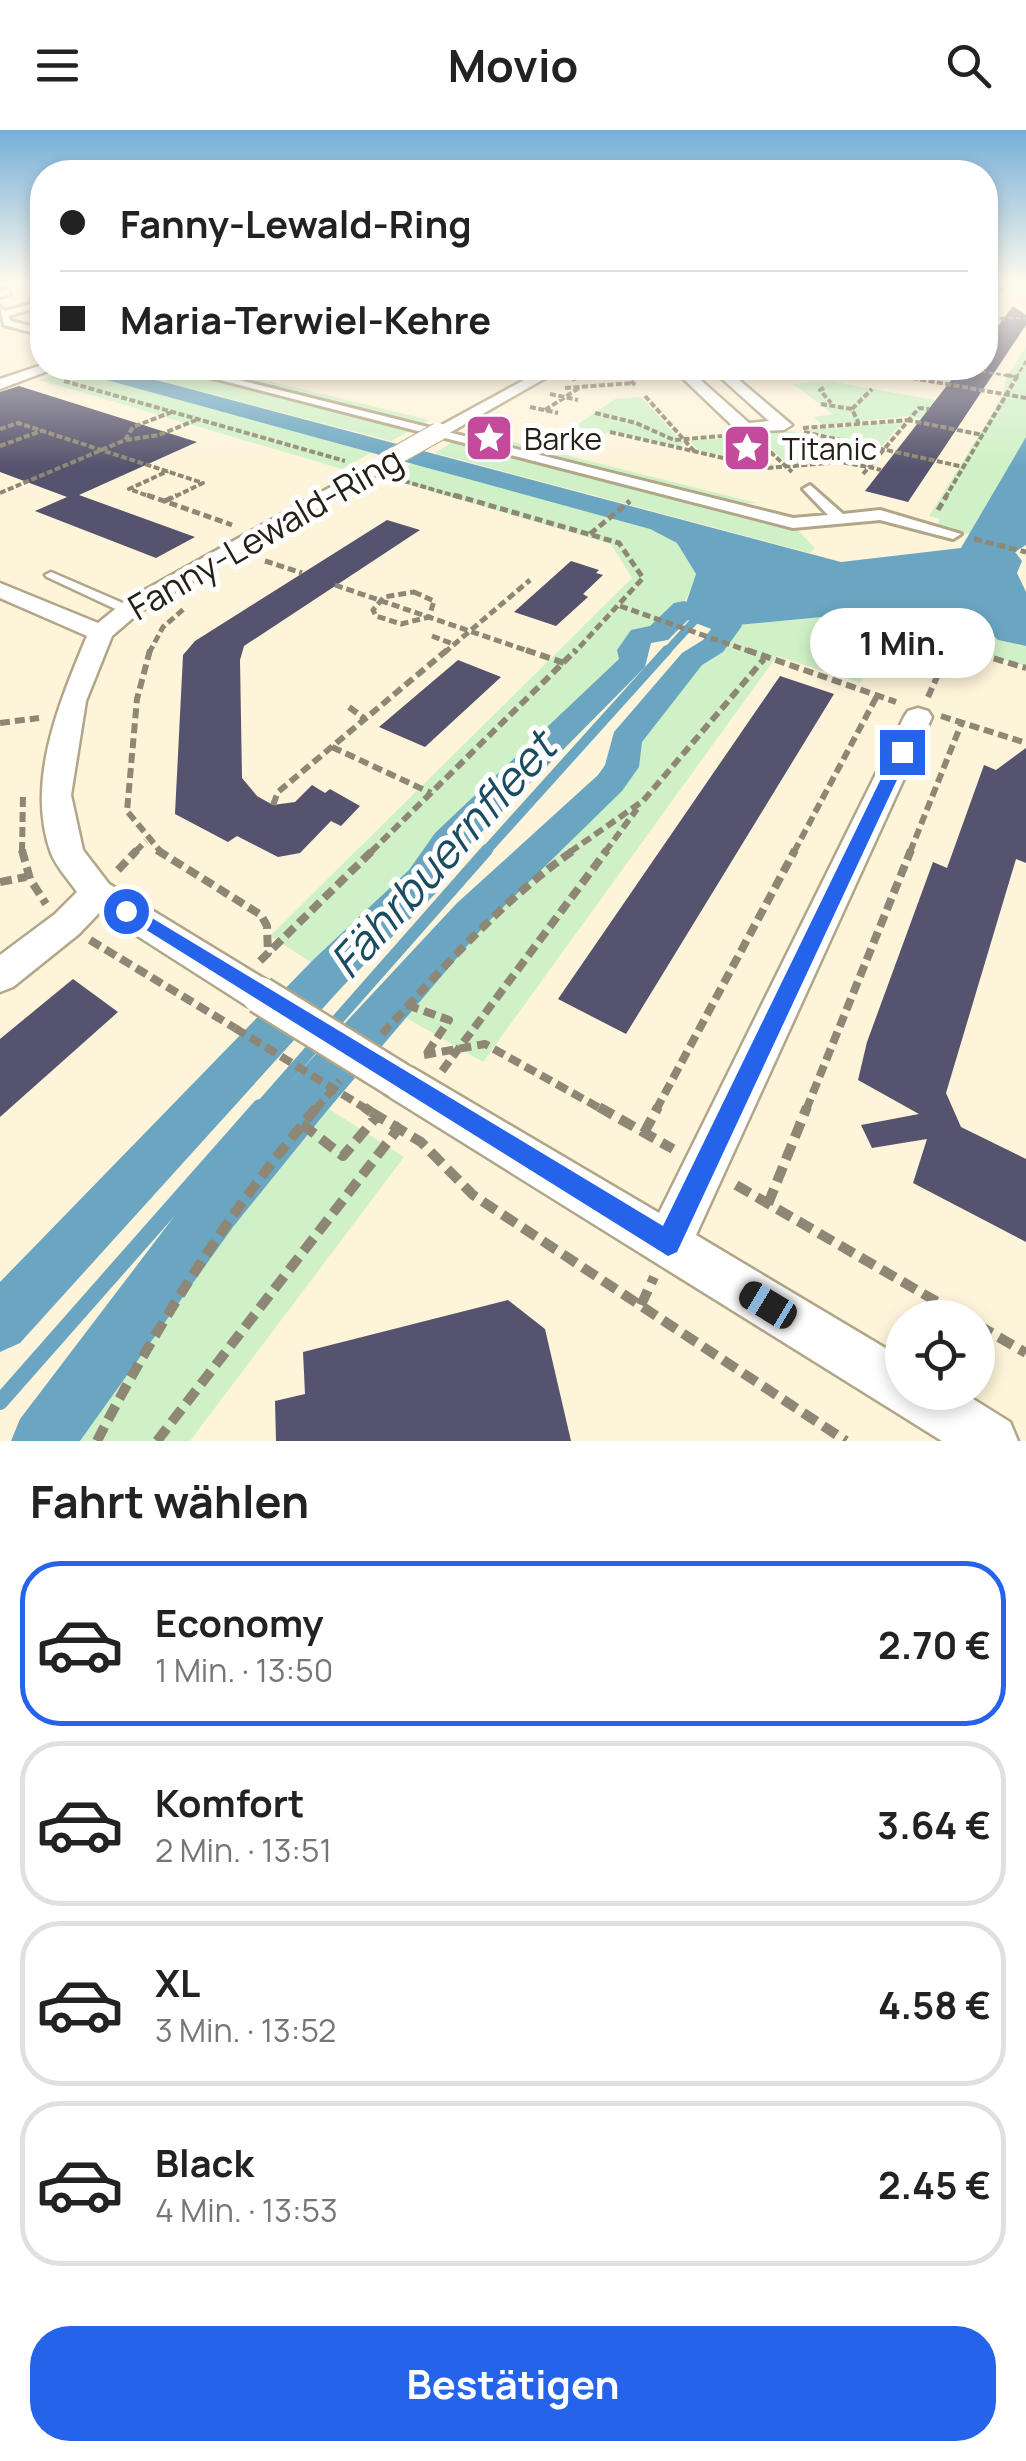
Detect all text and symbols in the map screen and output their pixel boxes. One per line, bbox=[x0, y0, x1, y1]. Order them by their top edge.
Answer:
text: Movio bbox=[448, 34, 578, 96]
icon: menu bbox=[30, 38, 85, 93]
icon: search bbox=[941, 38, 996, 93]
text: Fanny-Lewald-Ring bbox=[120, 197, 472, 249]
text: Maria-Terwiel-Kehre bbox=[120, 293, 491, 345]
place icon: Barke bbox=[463, 412, 515, 464]
place label: Barke bbox=[524, 418, 602, 459]
place icon: Titanic bbox=[721, 422, 773, 474]
place label: Titanic bbox=[782, 428, 877, 469]
street label: Fanny-Lewald-Ring bbox=[119, 435, 411, 631]
callout: 1 Min. bbox=[810, 607, 994, 677]
text: 1 Min. bbox=[859, 621, 946, 665]
water label: Fährbuernfleet bbox=[315, 714, 572, 990]
route end bbox=[880, 730, 925, 775]
route start bbox=[104, 889, 149, 934]
car bbox=[735, 1277, 801, 1333]
map controls bbox=[885, 1300, 995, 1410]
button: locate bbox=[885, 1300, 995, 1410]
text: Fahrt wählen bbox=[30, 1470, 309, 1532]
text: Economy bbox=[155, 1596, 324, 1648]
icon: car bbox=[35, 1599, 125, 1689]
text: 2.70 € bbox=[878, 1618, 991, 1670]
text: 1 Min. · 13:50 bbox=[155, 1648, 333, 1692]
text: Komfort bbox=[155, 1776, 304, 1828]
icon: car bbox=[35, 1779, 125, 1869]
text: 3.64 € bbox=[877, 1798, 991, 1850]
text: 2 Min. · 13:51 bbox=[155, 1828, 332, 1872]
text: XL bbox=[155, 1956, 200, 2008]
icon: car bbox=[35, 1959, 125, 2049]
text: 4.58 € bbox=[878, 1978, 991, 2030]
text: 3 Min. · 13:52 bbox=[155, 2008, 336, 2052]
text: Black bbox=[155, 2136, 254, 2188]
icon: car bbox=[35, 2139, 125, 2229]
text: 2.45 € bbox=[878, 2158, 991, 2210]
text: 4 Min. · 13:53 bbox=[155, 2188, 338, 2232]
button: Bestätigen bbox=[30, 2326, 996, 2441]

